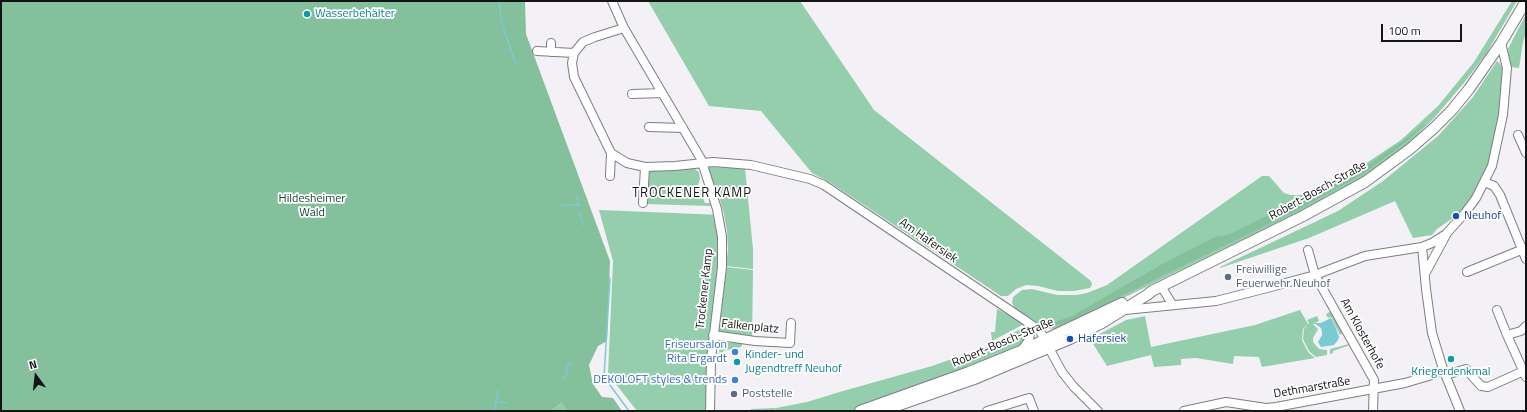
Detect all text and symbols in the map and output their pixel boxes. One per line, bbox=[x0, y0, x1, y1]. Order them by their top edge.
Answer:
place label: Wasserbehälter bbox=[315, 7, 395, 21]
marker: Wasserbehälter bbox=[302, 9, 312, 19]
scale bar bbox=[1383, 16, 1464, 42]
text: 100 m bbox=[1388, 21, 1421, 40]
street label: Robert-Bosch-Straße bbox=[1267, 158, 1369, 224]
district label: TROCKENER KAMP bbox=[632, 186, 752, 202]
park label: Hildesheimer Wald bbox=[279, 192, 345, 220]
place label: Neuhof bbox=[1464, 209, 1501, 223]
marker: Neuhof bbox=[1451, 211, 1461, 221]
street label: Am Hafersiek bbox=[896, 216, 960, 266]
street label: Trockener Kamp bbox=[694, 248, 716, 330]
place label: Freiwillige Feuerwehr Neuhof bbox=[1236, 263, 1330, 291]
marker: Freiwillige Feuerwehr Neuhof bbox=[1223, 272, 1233, 282]
street label: Am Klosterhofe bbox=[1337, 296, 1387, 372]
street label: Robert-Bosch-Straße bbox=[950, 315, 1056, 371]
street label: Falkenplatz bbox=[721, 317, 779, 337]
place label: Hafersiek bbox=[1078, 332, 1126, 346]
marker: Hafersiek bbox=[1065, 334, 1075, 344]
place label: Friseursalon Rita Ergardt bbox=[665, 338, 727, 366]
marker: Friseursalon Rita Ergardt bbox=[730, 347, 740, 357]
place label: Kinder- und Jugendtreff Neuhof bbox=[745, 348, 842, 376]
marker: Kriegerdenkmal bbox=[1446, 354, 1456, 364]
north arrow bbox=[16, 356, 56, 396]
text: N bbox=[27, 356, 39, 373]
marker: Kinder- und Jugendtreff Neuhof bbox=[732, 357, 742, 367]
place label: Kriegerdenkmal bbox=[1411, 365, 1491, 379]
place label: DEKOLOFT styles & trends bbox=[593, 373, 727, 387]
street label: Dethmarstraße bbox=[1273, 374, 1351, 402]
marker: DEKOLOFT styles & trends bbox=[730, 375, 740, 385]
place label: Poststelle bbox=[742, 387, 793, 401]
marker: Poststelle bbox=[729, 389, 739, 399]

